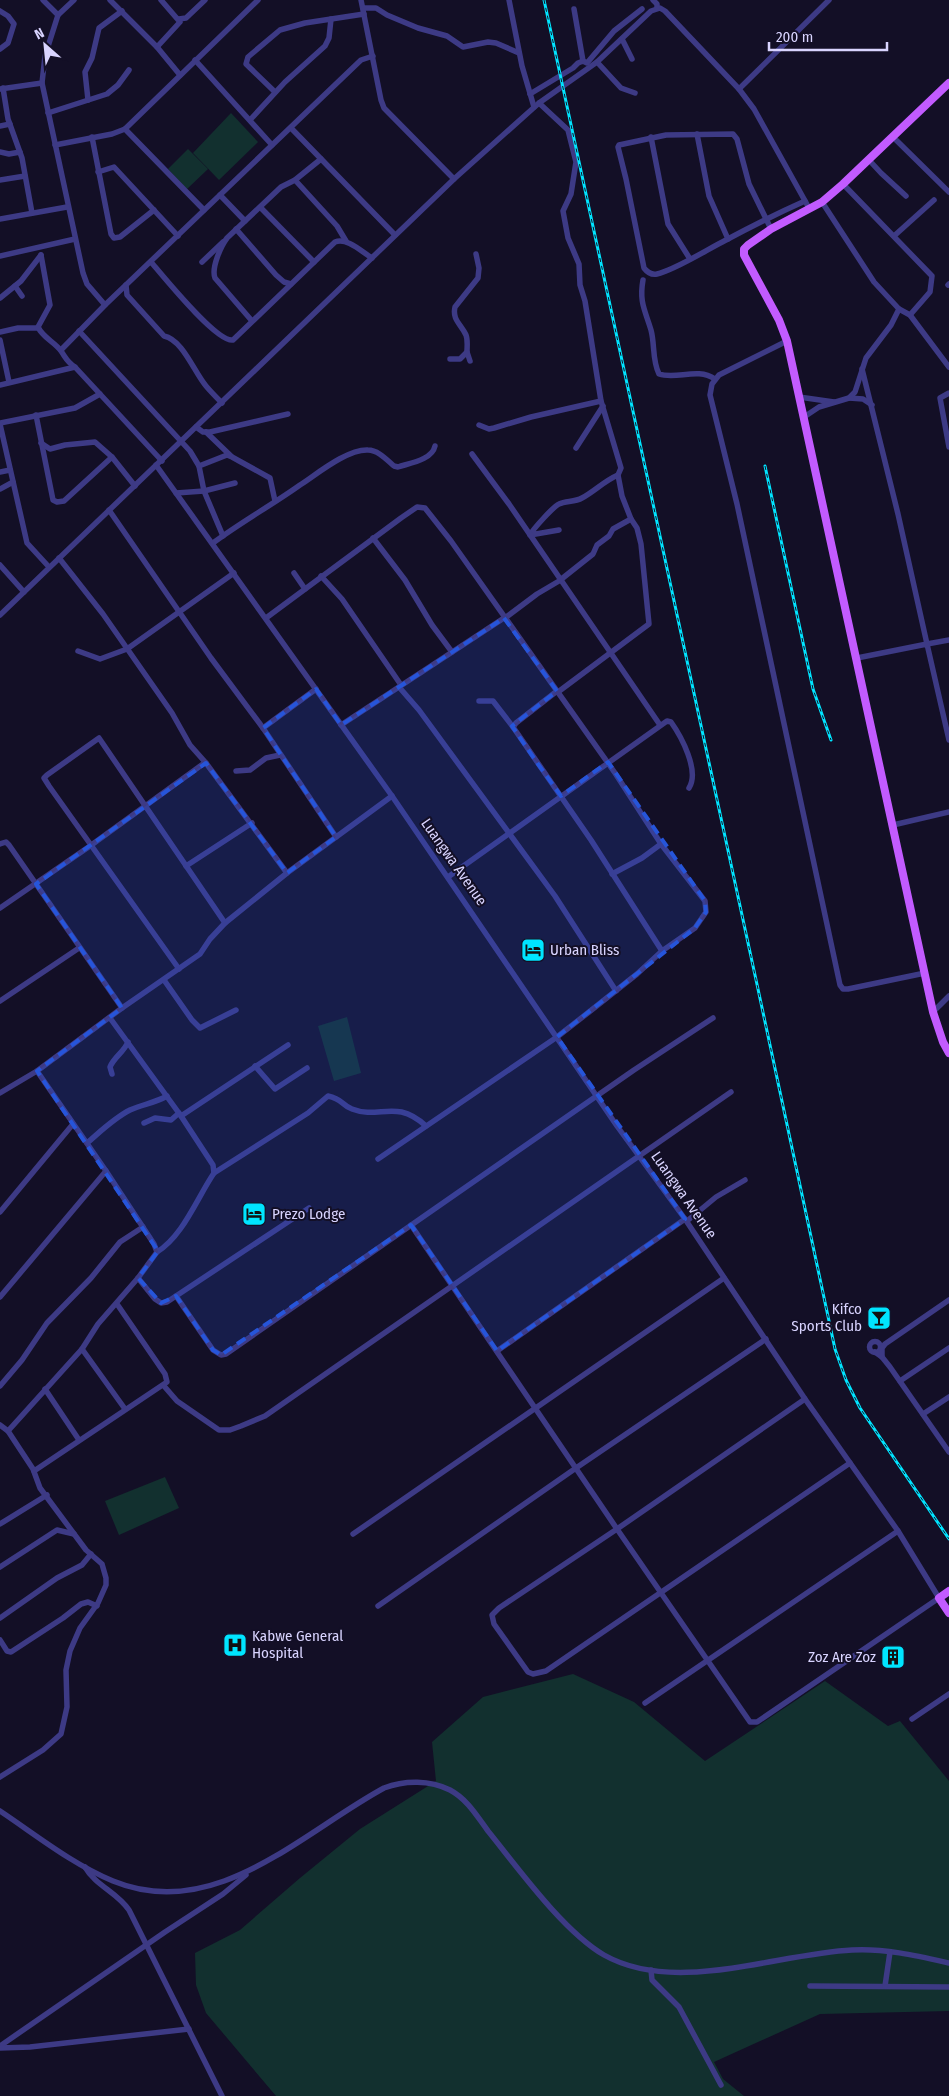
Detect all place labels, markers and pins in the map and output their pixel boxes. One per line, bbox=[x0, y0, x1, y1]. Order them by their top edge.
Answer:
hotel icon: Urban Bliss bbox=[520, 937, 546, 963]
place label: Urban Bliss bbox=[550, 941, 619, 959]
hotel icon: Prezo Lodge bbox=[241, 1201, 267, 1227]
place label: Prezo Lodge bbox=[272, 1205, 345, 1223]
place label: Kifco Sports Club bbox=[791, 1300, 862, 1335]
bar icon: Kifco Sports Club bbox=[866, 1305, 892, 1331]
place label: Kabwe General Hospital bbox=[252, 1627, 343, 1662]
hospital icon: Kabwe General Hospital bbox=[222, 1632, 248, 1658]
building icon: Zoz Are Zoz bbox=[880, 1644, 906, 1670]
place label: Zoz Are Zoz bbox=[808, 1648, 876, 1666]

